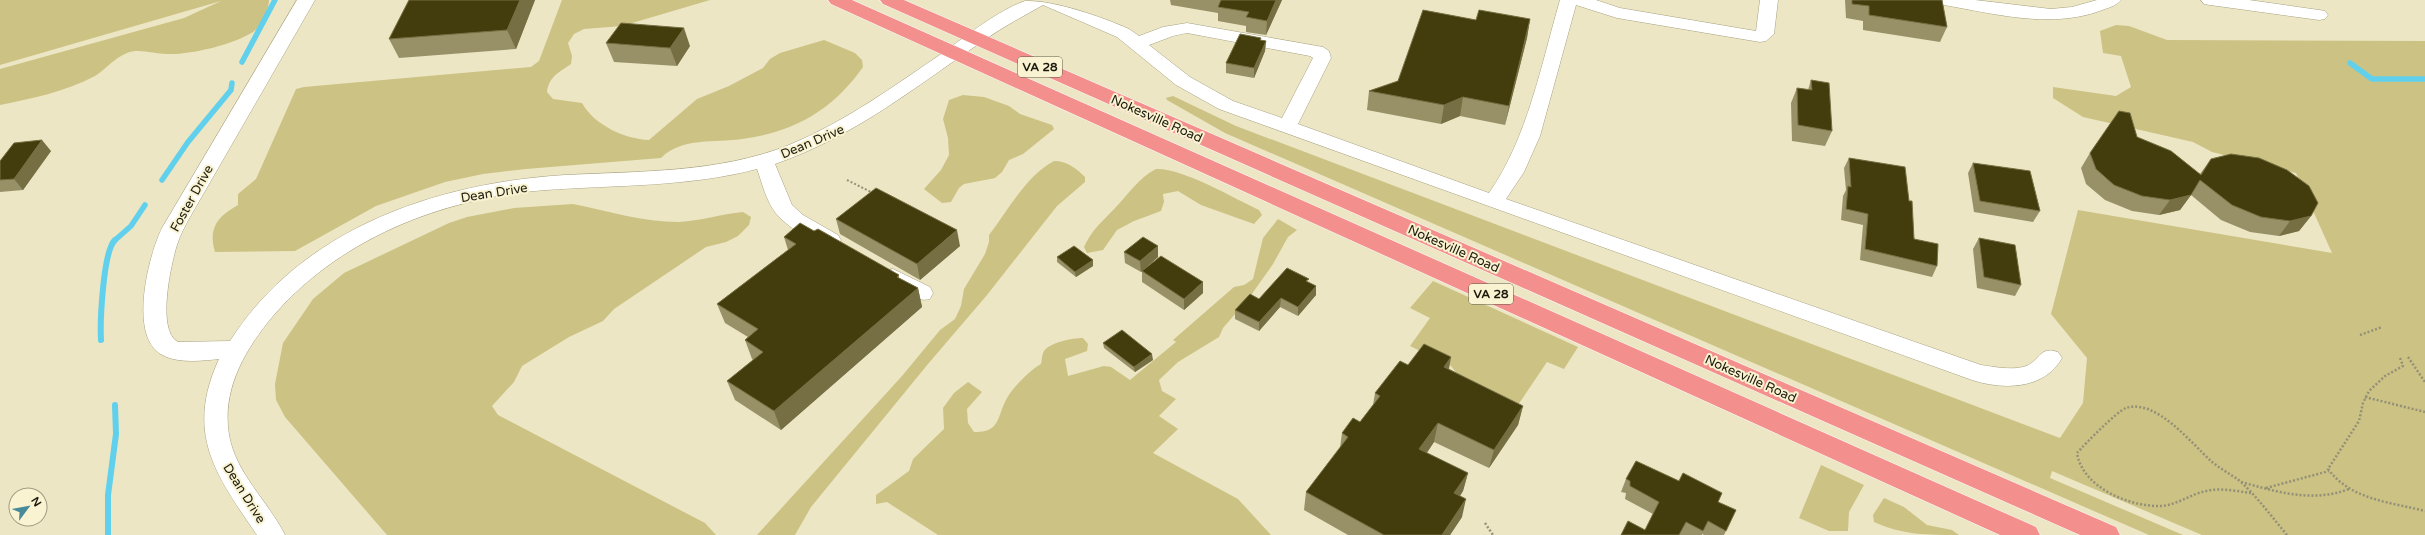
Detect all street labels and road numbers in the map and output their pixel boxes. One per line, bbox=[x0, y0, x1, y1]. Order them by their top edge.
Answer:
road number: VA 28 bbox=[1018, 57, 1062, 77]
street label: Nokesville Road bbox=[1108, 92, 1205, 146]
street label: Dean Drive bbox=[778, 121, 847, 162]
street label: Foster Drive bbox=[167, 162, 217, 235]
street label: Dean Drive bbox=[460, 180, 529, 206]
street label: Nokesville Road bbox=[1405, 222, 1502, 276]
road number: VA 28 bbox=[1469, 284, 1513, 304]
street label: Nokesville Road bbox=[1702, 352, 1799, 406]
street label: Dean Drive bbox=[219, 461, 269, 526]

